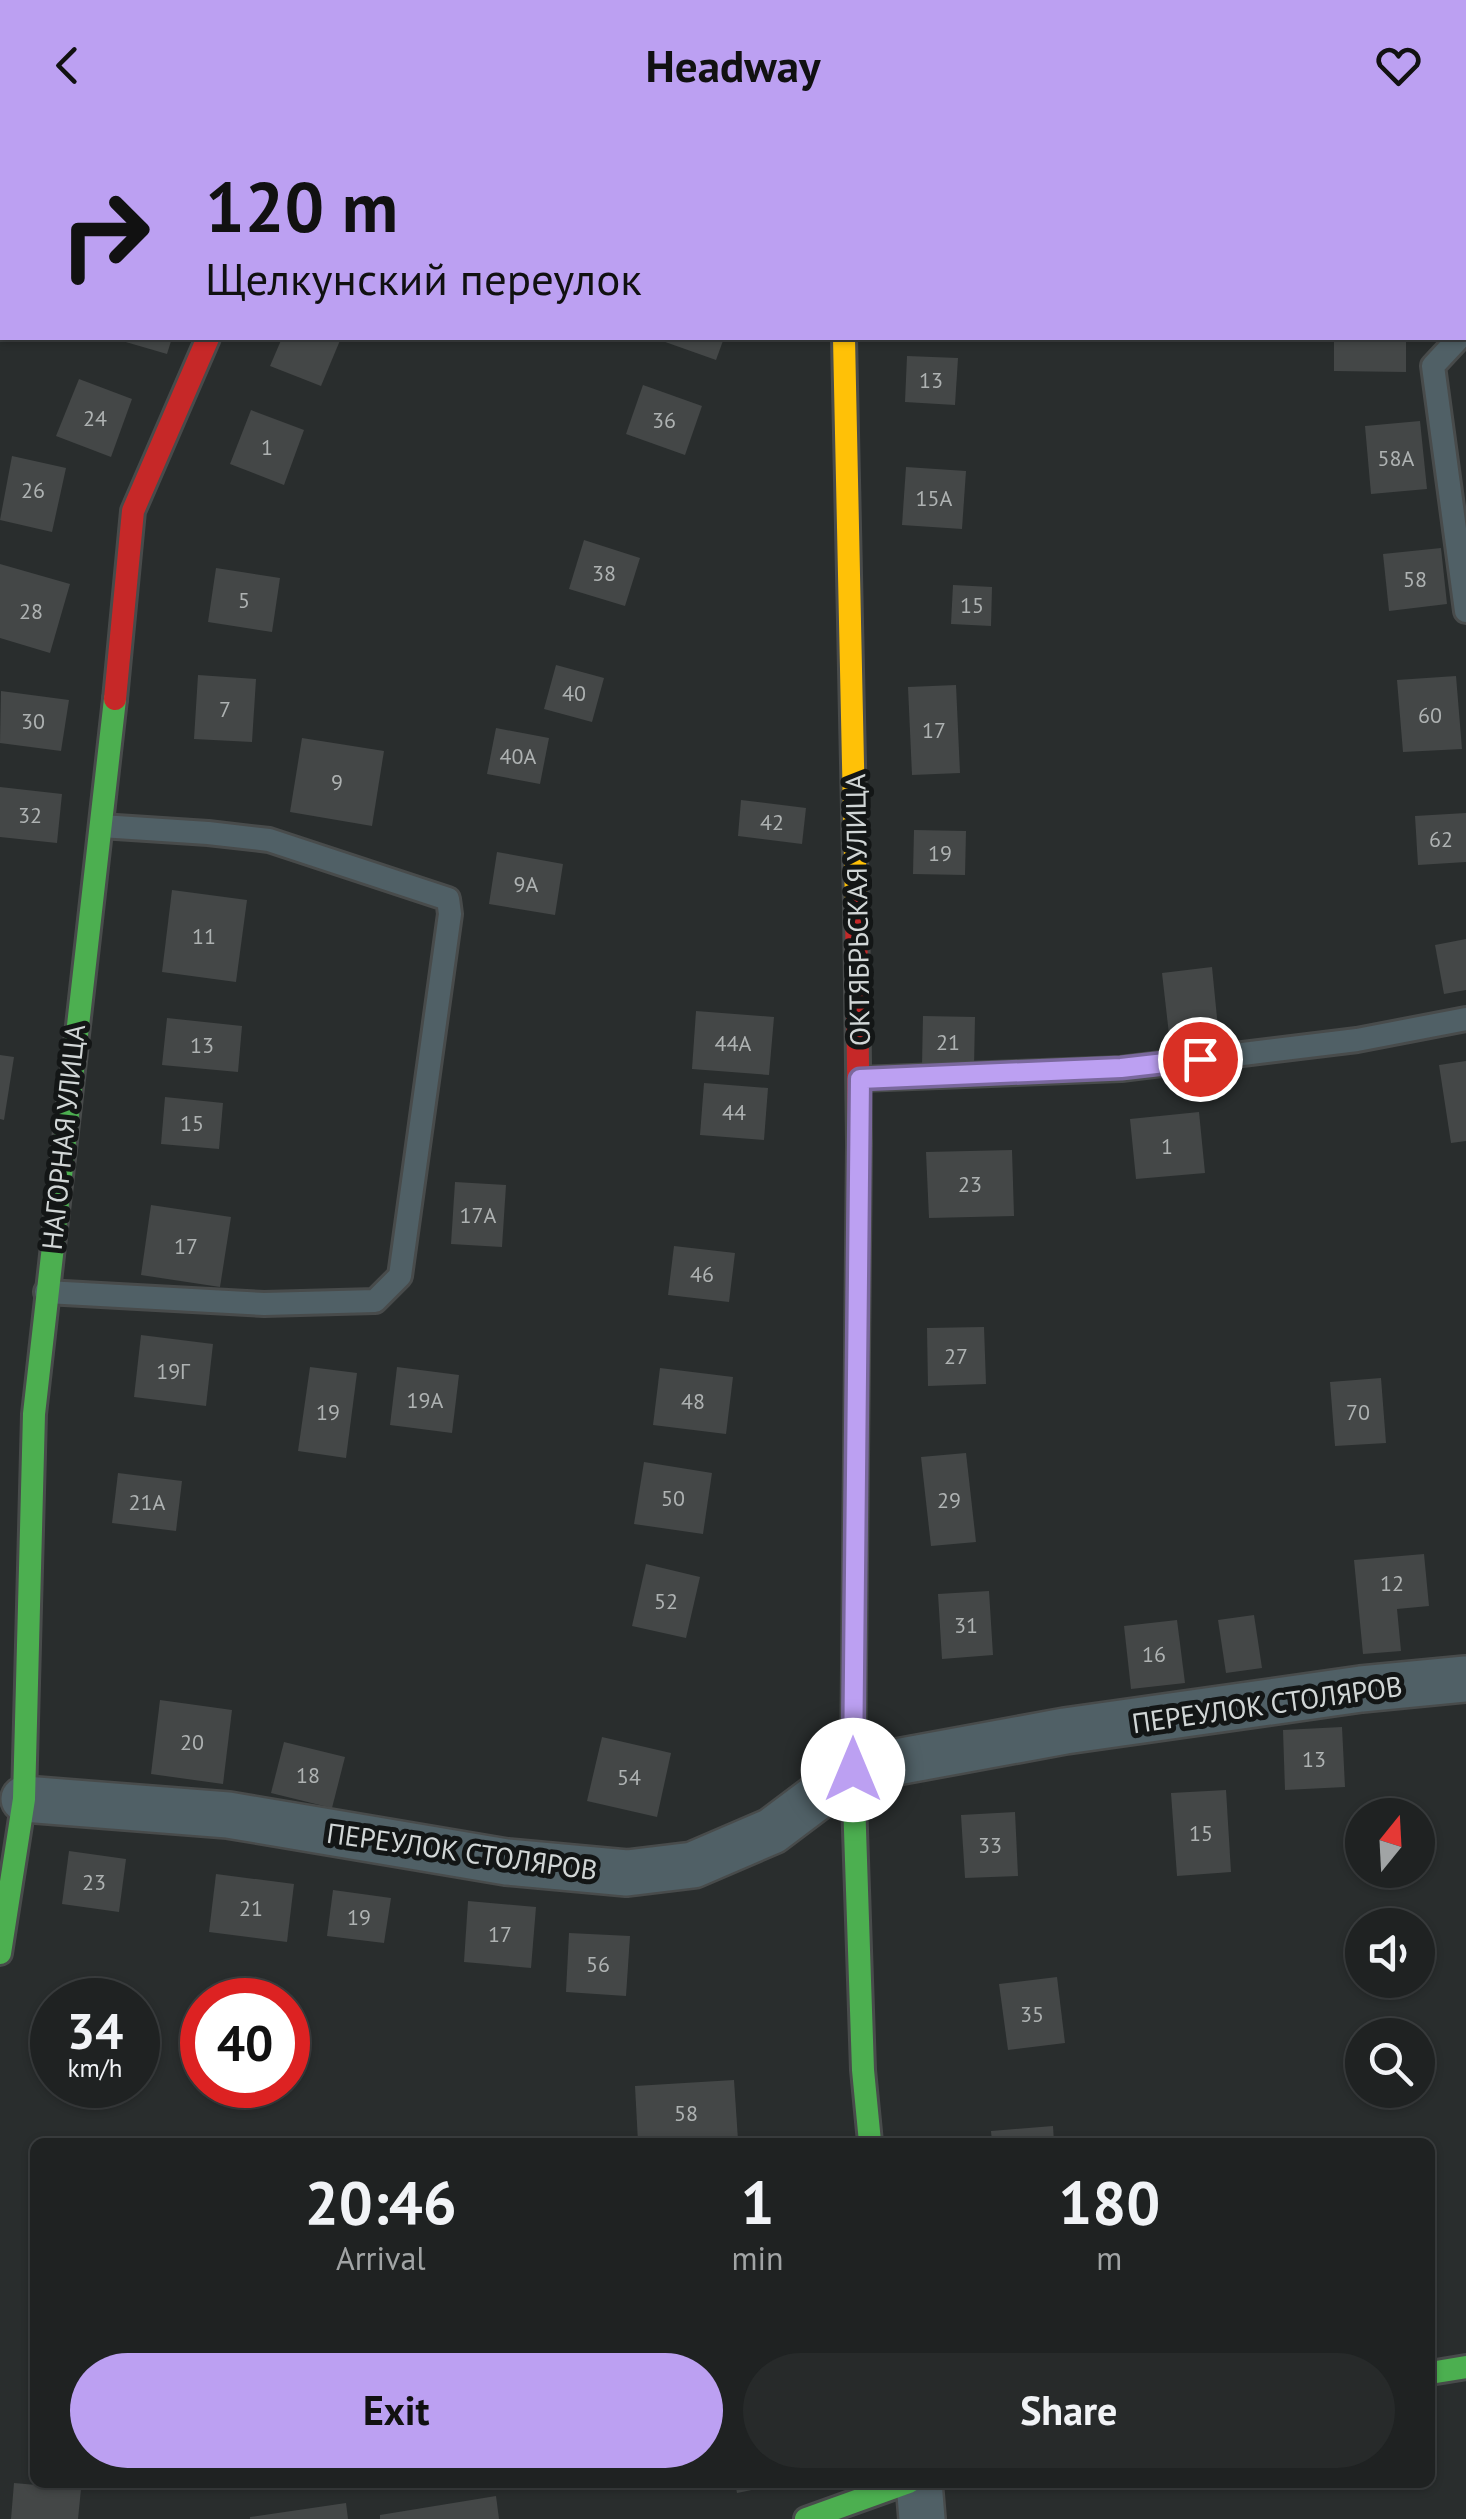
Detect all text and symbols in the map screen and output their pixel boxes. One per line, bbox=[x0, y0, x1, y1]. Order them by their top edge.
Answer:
text: Headway bbox=[645, 36, 821, 94]
icon: back bbox=[40, 38, 95, 93]
icon: heart bbox=[1371, 38, 1426, 93]
text: 120 m bbox=[205, 161, 398, 251]
icon: right bbox=[40, 170, 170, 300]
text: Щелкунский переулок bbox=[205, 249, 642, 307]
house number: 13 bbox=[919, 366, 943, 394]
house number: 24 bbox=[83, 404, 107, 432]
house number: 36 bbox=[652, 406, 676, 434]
house number: 1 bbox=[261, 433, 273, 461]
house number: 58А bbox=[1378, 444, 1415, 472]
house number: 26 bbox=[21, 476, 45, 504]
house number: 15А bbox=[916, 484, 953, 512]
house number: 38 bbox=[592, 559, 616, 587]
house number: 58 bbox=[1403, 565, 1427, 593]
house number: 5 bbox=[238, 586, 250, 614]
house number: 15 bbox=[960, 591, 984, 619]
house number: 28 bbox=[19, 597, 43, 625]
house number: 40 bbox=[562, 679, 586, 707]
house number: 7 bbox=[219, 695, 231, 723]
house number: 60 bbox=[1418, 701, 1442, 729]
house number: 30 bbox=[21, 707, 45, 735]
house number: 17 bbox=[922, 716, 946, 744]
house number: 40А bbox=[500, 742, 537, 770]
house number: 9 bbox=[331, 768, 343, 796]
street label: ОКТЯБРЬСКАЯ УЛИЦА bbox=[836, 773, 878, 1047]
house number: 32 bbox=[18, 801, 42, 829]
house number: 42 bbox=[760, 808, 784, 836]
house number: 62 bbox=[1429, 825, 1453, 853]
house number: 19 bbox=[928, 839, 952, 867]
house number: 9А bbox=[514, 870, 539, 898]
house number: 11 bbox=[192, 922, 216, 950]
pin bbox=[1158, 1017, 1243, 1102]
street label: НАГОРНАЯ УЛИЦА bbox=[33, 1022, 93, 1251]
house number: 21 bbox=[936, 1028, 960, 1056]
house number: 44А bbox=[715, 1029, 752, 1057]
house number: 13 bbox=[190, 1031, 214, 1059]
icon: arrive bbox=[1173, 1032, 1228, 1087]
house number: 44 bbox=[722, 1098, 746, 1126]
house number: 15 bbox=[180, 1109, 204, 1137]
house number: 1 bbox=[1161, 1132, 1173, 1160]
house number: 23 bbox=[958, 1170, 982, 1198]
house number: 17А bbox=[460, 1201, 497, 1229]
house number: 17 bbox=[174, 1232, 198, 1260]
house number: 46 bbox=[690, 1260, 714, 1288]
house number: 27 bbox=[944, 1342, 968, 1370]
house number: 19Г bbox=[156, 1357, 191, 1385]
house number: 19А bbox=[407, 1386, 444, 1414]
house number: 48 bbox=[681, 1387, 705, 1415]
house number: 19 bbox=[316, 1398, 340, 1426]
house number: 70 bbox=[1346, 1398, 1370, 1426]
house number: 50 bbox=[661, 1484, 685, 1512]
house number: 29 bbox=[937, 1486, 961, 1514]
house number: 21А bbox=[129, 1488, 166, 1516]
house number: 12 bbox=[1380, 1569, 1404, 1597]
house number: 52 bbox=[654, 1587, 678, 1615]
house number: 31 bbox=[954, 1611, 978, 1639]
house number: 16 bbox=[1142, 1640, 1166, 1668]
street label: ПЕРЕУЛОК СТОЛЯРОВ bbox=[1129, 1667, 1405, 1741]
position arrow bbox=[801, 1718, 905, 1822]
house number: 20 bbox=[180, 1728, 204, 1756]
house number: 13 bbox=[1302, 1745, 1326, 1773]
house number: 18 bbox=[296, 1761, 320, 1789]
house number: 54 bbox=[617, 1763, 641, 1791]
north arrow bbox=[1345, 1798, 1435, 1888]
map controls bbox=[1345, 1798, 1435, 2108]
street label: ПЕРЕУЛОК СТОЛЯРОВ bbox=[324, 1814, 600, 1888]
house number: 15 bbox=[1189, 1819, 1213, 1847]
house number: 33 bbox=[978, 1831, 1002, 1859]
house number: 23 bbox=[82, 1868, 106, 1896]
house number: 21 bbox=[239, 1894, 263, 1922]
house number: 19 bbox=[347, 1903, 371, 1931]
button: sound bbox=[1345, 1908, 1435, 1998]
house number: 17 bbox=[488, 1920, 512, 1948]
house number: 56 bbox=[586, 1950, 610, 1978]
speed limit sign: 40 bbox=[180, 1978, 310, 2108]
text: 34 bbox=[67, 1998, 123, 2063]
house number: 35 bbox=[1020, 2000, 1044, 2028]
button: search bbox=[1345, 2018, 1435, 2108]
text: km/h bbox=[68, 2052, 122, 2084]
house number: 58 bbox=[674, 2099, 698, 2127]
text: 20:46 bbox=[305, 2163, 457, 2241]
text: 1 bbox=[741, 2163, 775, 2241]
text: 180 bbox=[1058, 2163, 1160, 2241]
text: Arrival bbox=[336, 2237, 426, 2279]
text: min bbox=[732, 2237, 784, 2279]
text: m bbox=[1096, 2237, 1122, 2279]
button: Exit bbox=[70, 2353, 723, 2468]
button: Share bbox=[743, 2353, 1395, 2468]

